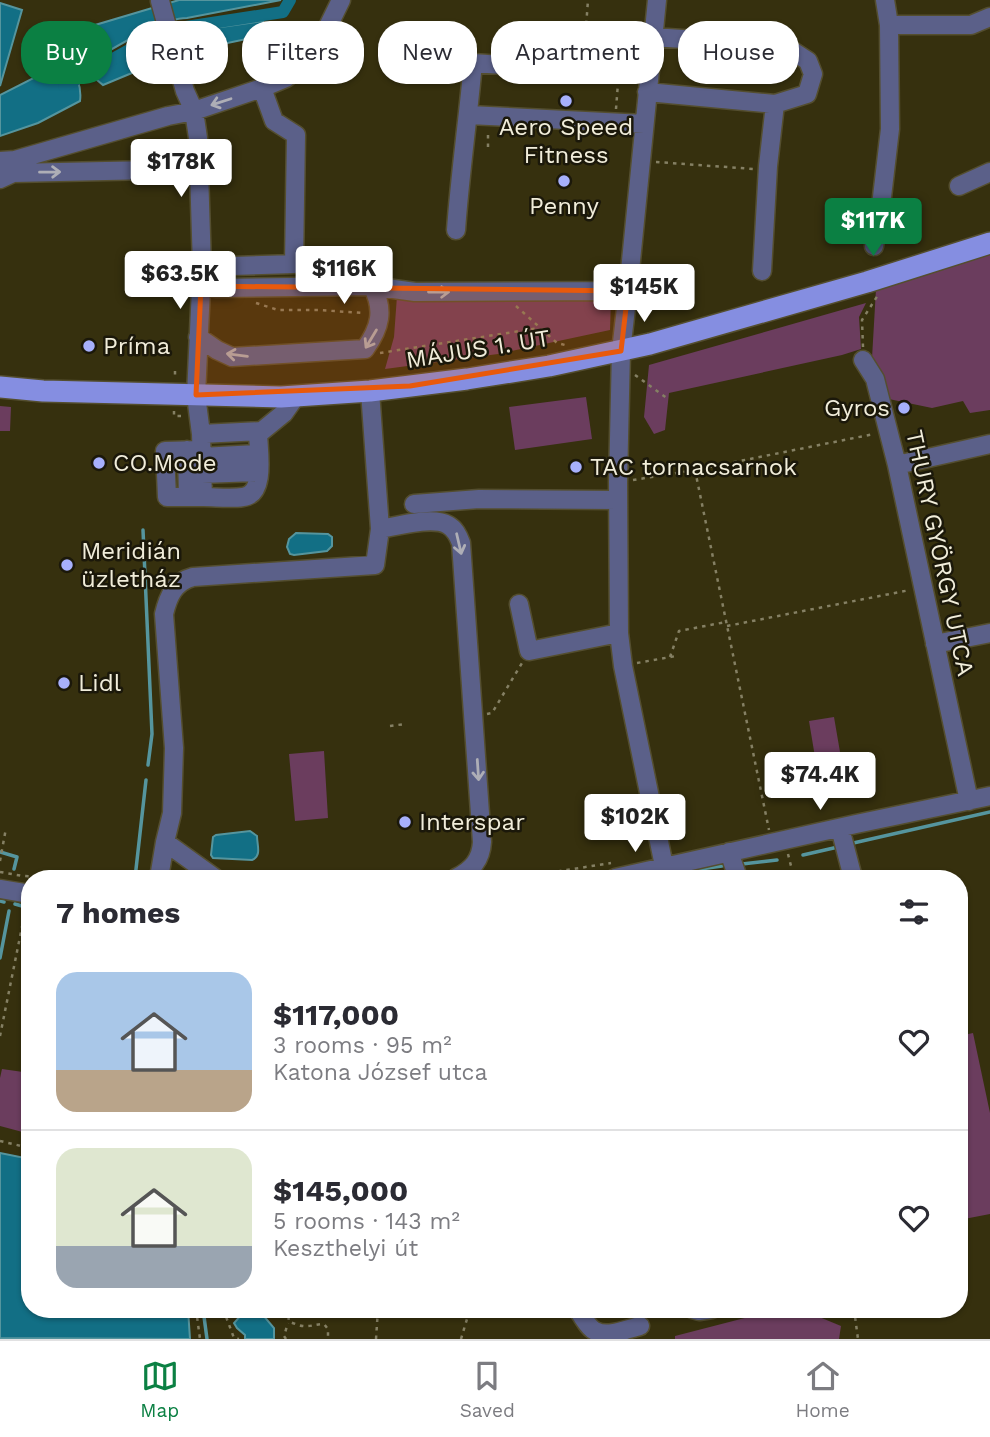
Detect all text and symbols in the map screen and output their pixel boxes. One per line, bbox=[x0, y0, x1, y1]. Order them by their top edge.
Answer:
chip: Buy bbox=[21, 21, 112, 84]
chip: Rent bbox=[126, 21, 228, 84]
chip: Filters bbox=[242, 21, 364, 84]
chip: New bbox=[378, 21, 477, 84]
chip: Apartment bbox=[491, 21, 664, 84]
chip: House bbox=[678, 21, 799, 84]
marker: Aero Speed Fitness bbox=[558, 93, 574, 109]
one-way arrow bbox=[210, 96, 232, 109]
place label: Aero Speed Fitness bbox=[499, 113, 633, 169]
pin: $178K bbox=[132, 140, 230, 199]
text: $178K bbox=[147, 148, 215, 175]
one-way arrow bbox=[38, 165, 61, 179]
marker: Penny bbox=[556, 173, 572, 189]
place label: Penny bbox=[529, 192, 600, 220]
pin: $117K bbox=[824, 198, 922, 258]
text: $117K bbox=[841, 207, 905, 234]
pin: $116K bbox=[295, 246, 393, 306]
pin: $63.5K bbox=[123, 252, 237, 311]
text: $116K bbox=[312, 255, 376, 282]
text: $63.5K bbox=[141, 260, 219, 287]
pin: $145K bbox=[595, 264, 693, 324]
text: $145K bbox=[610, 273, 678, 300]
one-way arrow bbox=[428, 285, 451, 298]
street label: MÁJUS 1. ÚT bbox=[404, 324, 552, 374]
one-way arrow bbox=[364, 328, 378, 348]
place label: Príma bbox=[103, 332, 170, 360]
marker: Príma bbox=[81, 338, 97, 354]
one-way arrow bbox=[226, 348, 248, 361]
place label: Gyros bbox=[824, 394, 890, 422]
marker: Gyros bbox=[896, 400, 912, 416]
street label: THURY GYÖRGY UTCA bbox=[900, 427, 980, 679]
place label: CO.Mode bbox=[113, 449, 217, 477]
place label: TAC tornacsarnok bbox=[590, 453, 797, 481]
marker: CO.Mode bbox=[91, 455, 107, 471]
marker: TAC tornacsarnok bbox=[568, 459, 584, 475]
one-way arrow bbox=[453, 532, 466, 555]
place label: Meridián üzletház bbox=[81, 537, 181, 593]
marker: Meridián üzletház bbox=[59, 557, 75, 573]
place label: Lidl bbox=[78, 669, 122, 697]
marker: Lidl bbox=[56, 675, 72, 691]
pin: $74.4K bbox=[763, 752, 877, 812]
one-way arrow bbox=[472, 758, 485, 781]
text: $74.4K bbox=[781, 761, 859, 788]
pin: $102K bbox=[586, 794, 684, 854]
text: $102K bbox=[600, 803, 670, 830]
place label: Interspar bbox=[419, 808, 525, 836]
marker: Interspar bbox=[397, 814, 413, 830]
icon: filters bbox=[895, 893, 933, 931]
text: 7 homes bbox=[56, 895, 180, 930]
text: $117,000 bbox=[273, 997, 399, 1032]
icon: home bbox=[112, 1000, 196, 1084]
icon: heart bbox=[895, 1023, 933, 1061]
text: 3 rooms · 95 m² bbox=[273, 1032, 452, 1059]
text: Katona József utca bbox=[273, 1059, 487, 1086]
text: $145,000 bbox=[273, 1173, 408, 1208]
icon: home bbox=[112, 1176, 196, 1260]
icon: heart bbox=[895, 1199, 933, 1237]
text: 5 rooms · 143 m² bbox=[273, 1208, 460, 1235]
text: Keszthelyi út bbox=[273, 1235, 418, 1262]
tab: Map bbox=[140, 1357, 179, 1422]
tab: Saved bbox=[460, 1357, 515, 1422]
tab: Home bbox=[795, 1357, 850, 1422]

